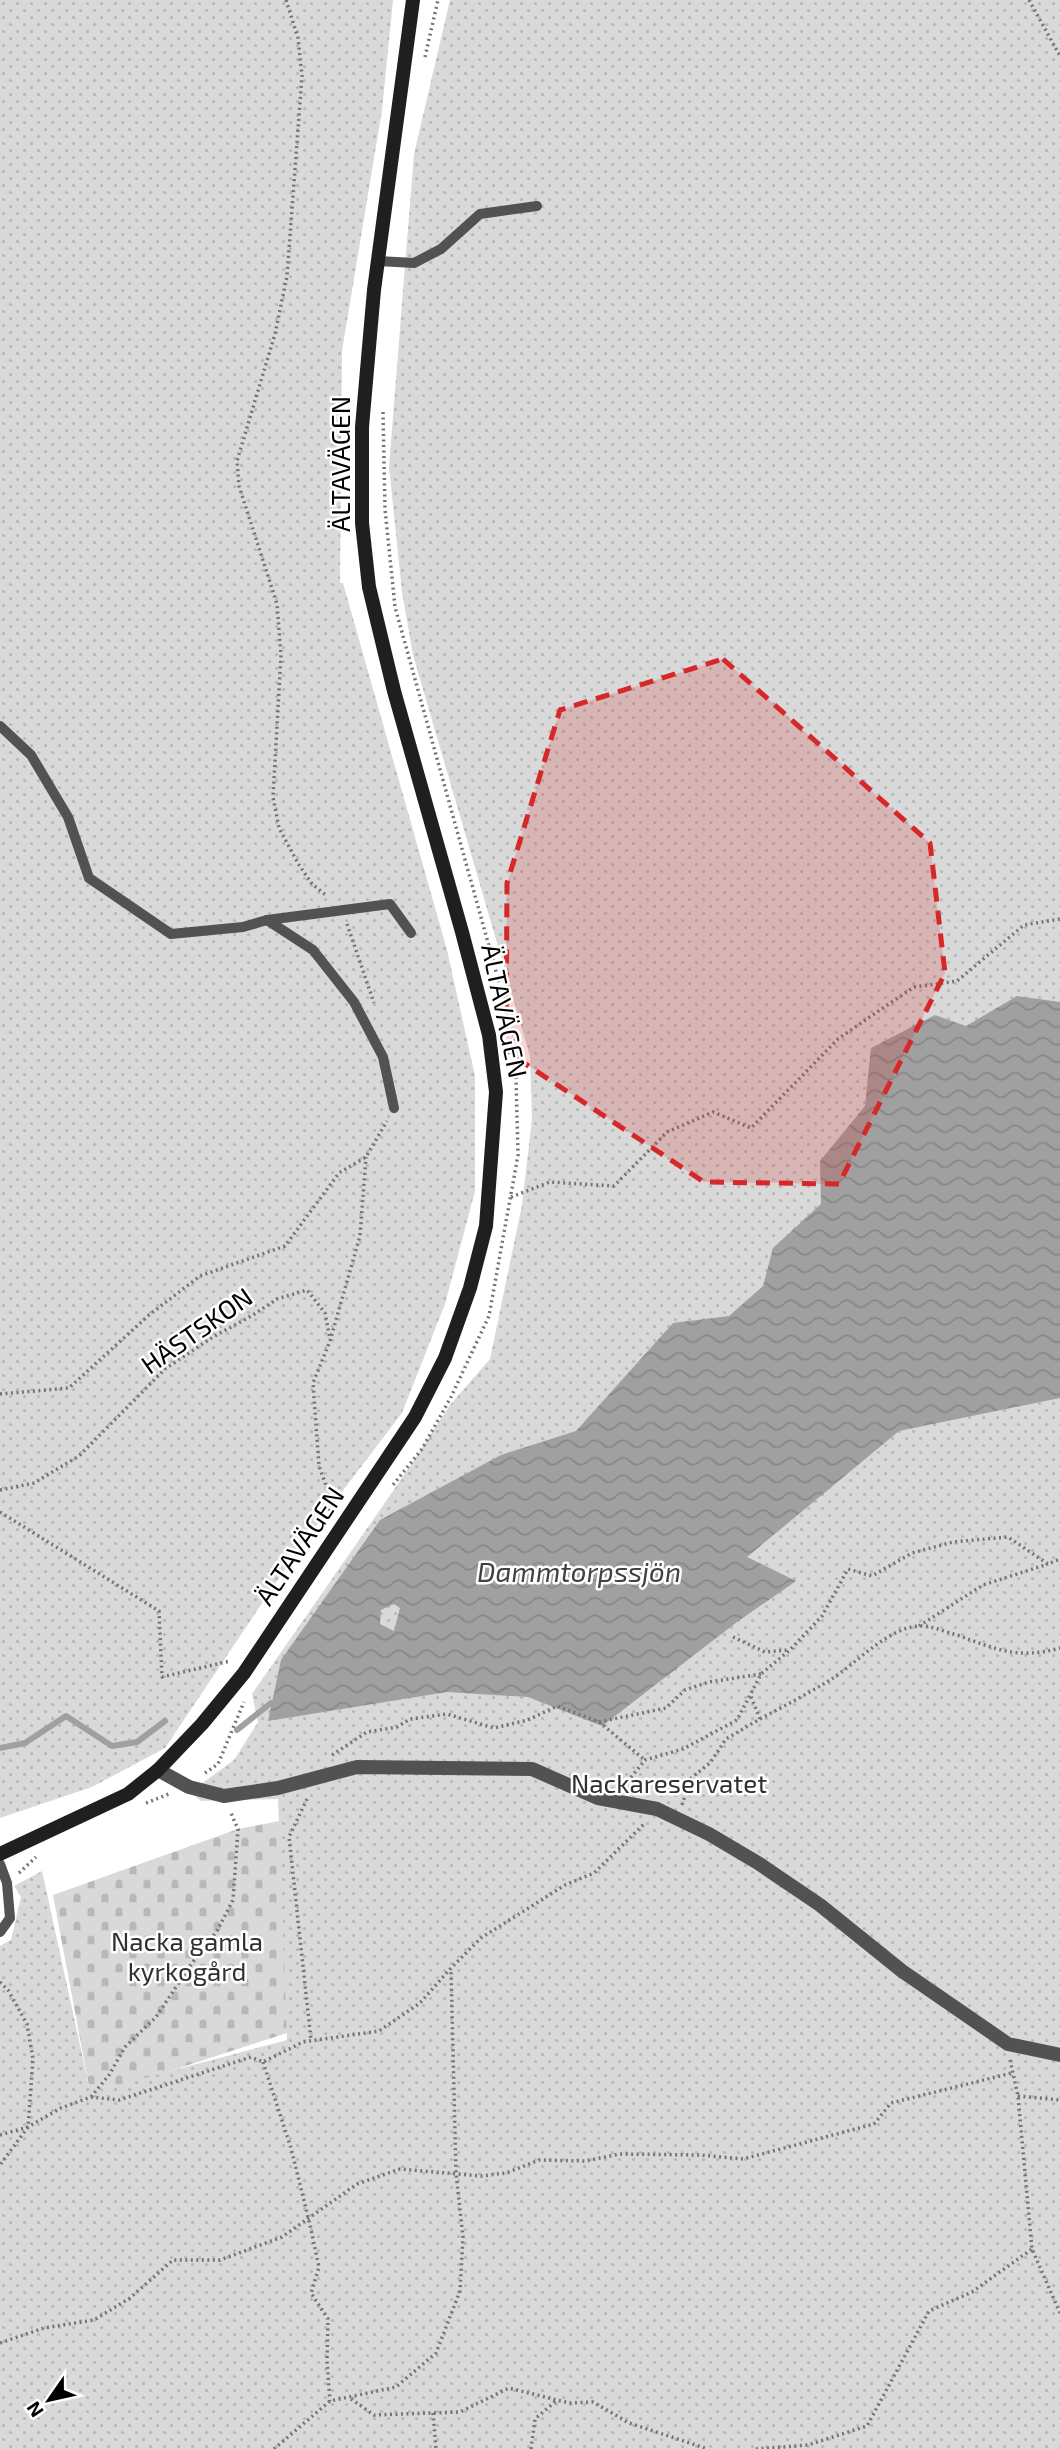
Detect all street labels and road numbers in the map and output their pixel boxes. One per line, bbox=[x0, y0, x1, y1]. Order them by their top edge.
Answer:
street label: ÄLTAVÄGEN bbox=[324, 396, 355, 532]
street label: ÄLTAVÄGEN bbox=[476, 941, 535, 1080]
street label: HÄSTSKON bbox=[135, 1280, 258, 1379]
street label: ÄLTAVÄGEN bbox=[248, 1480, 350, 1610]

